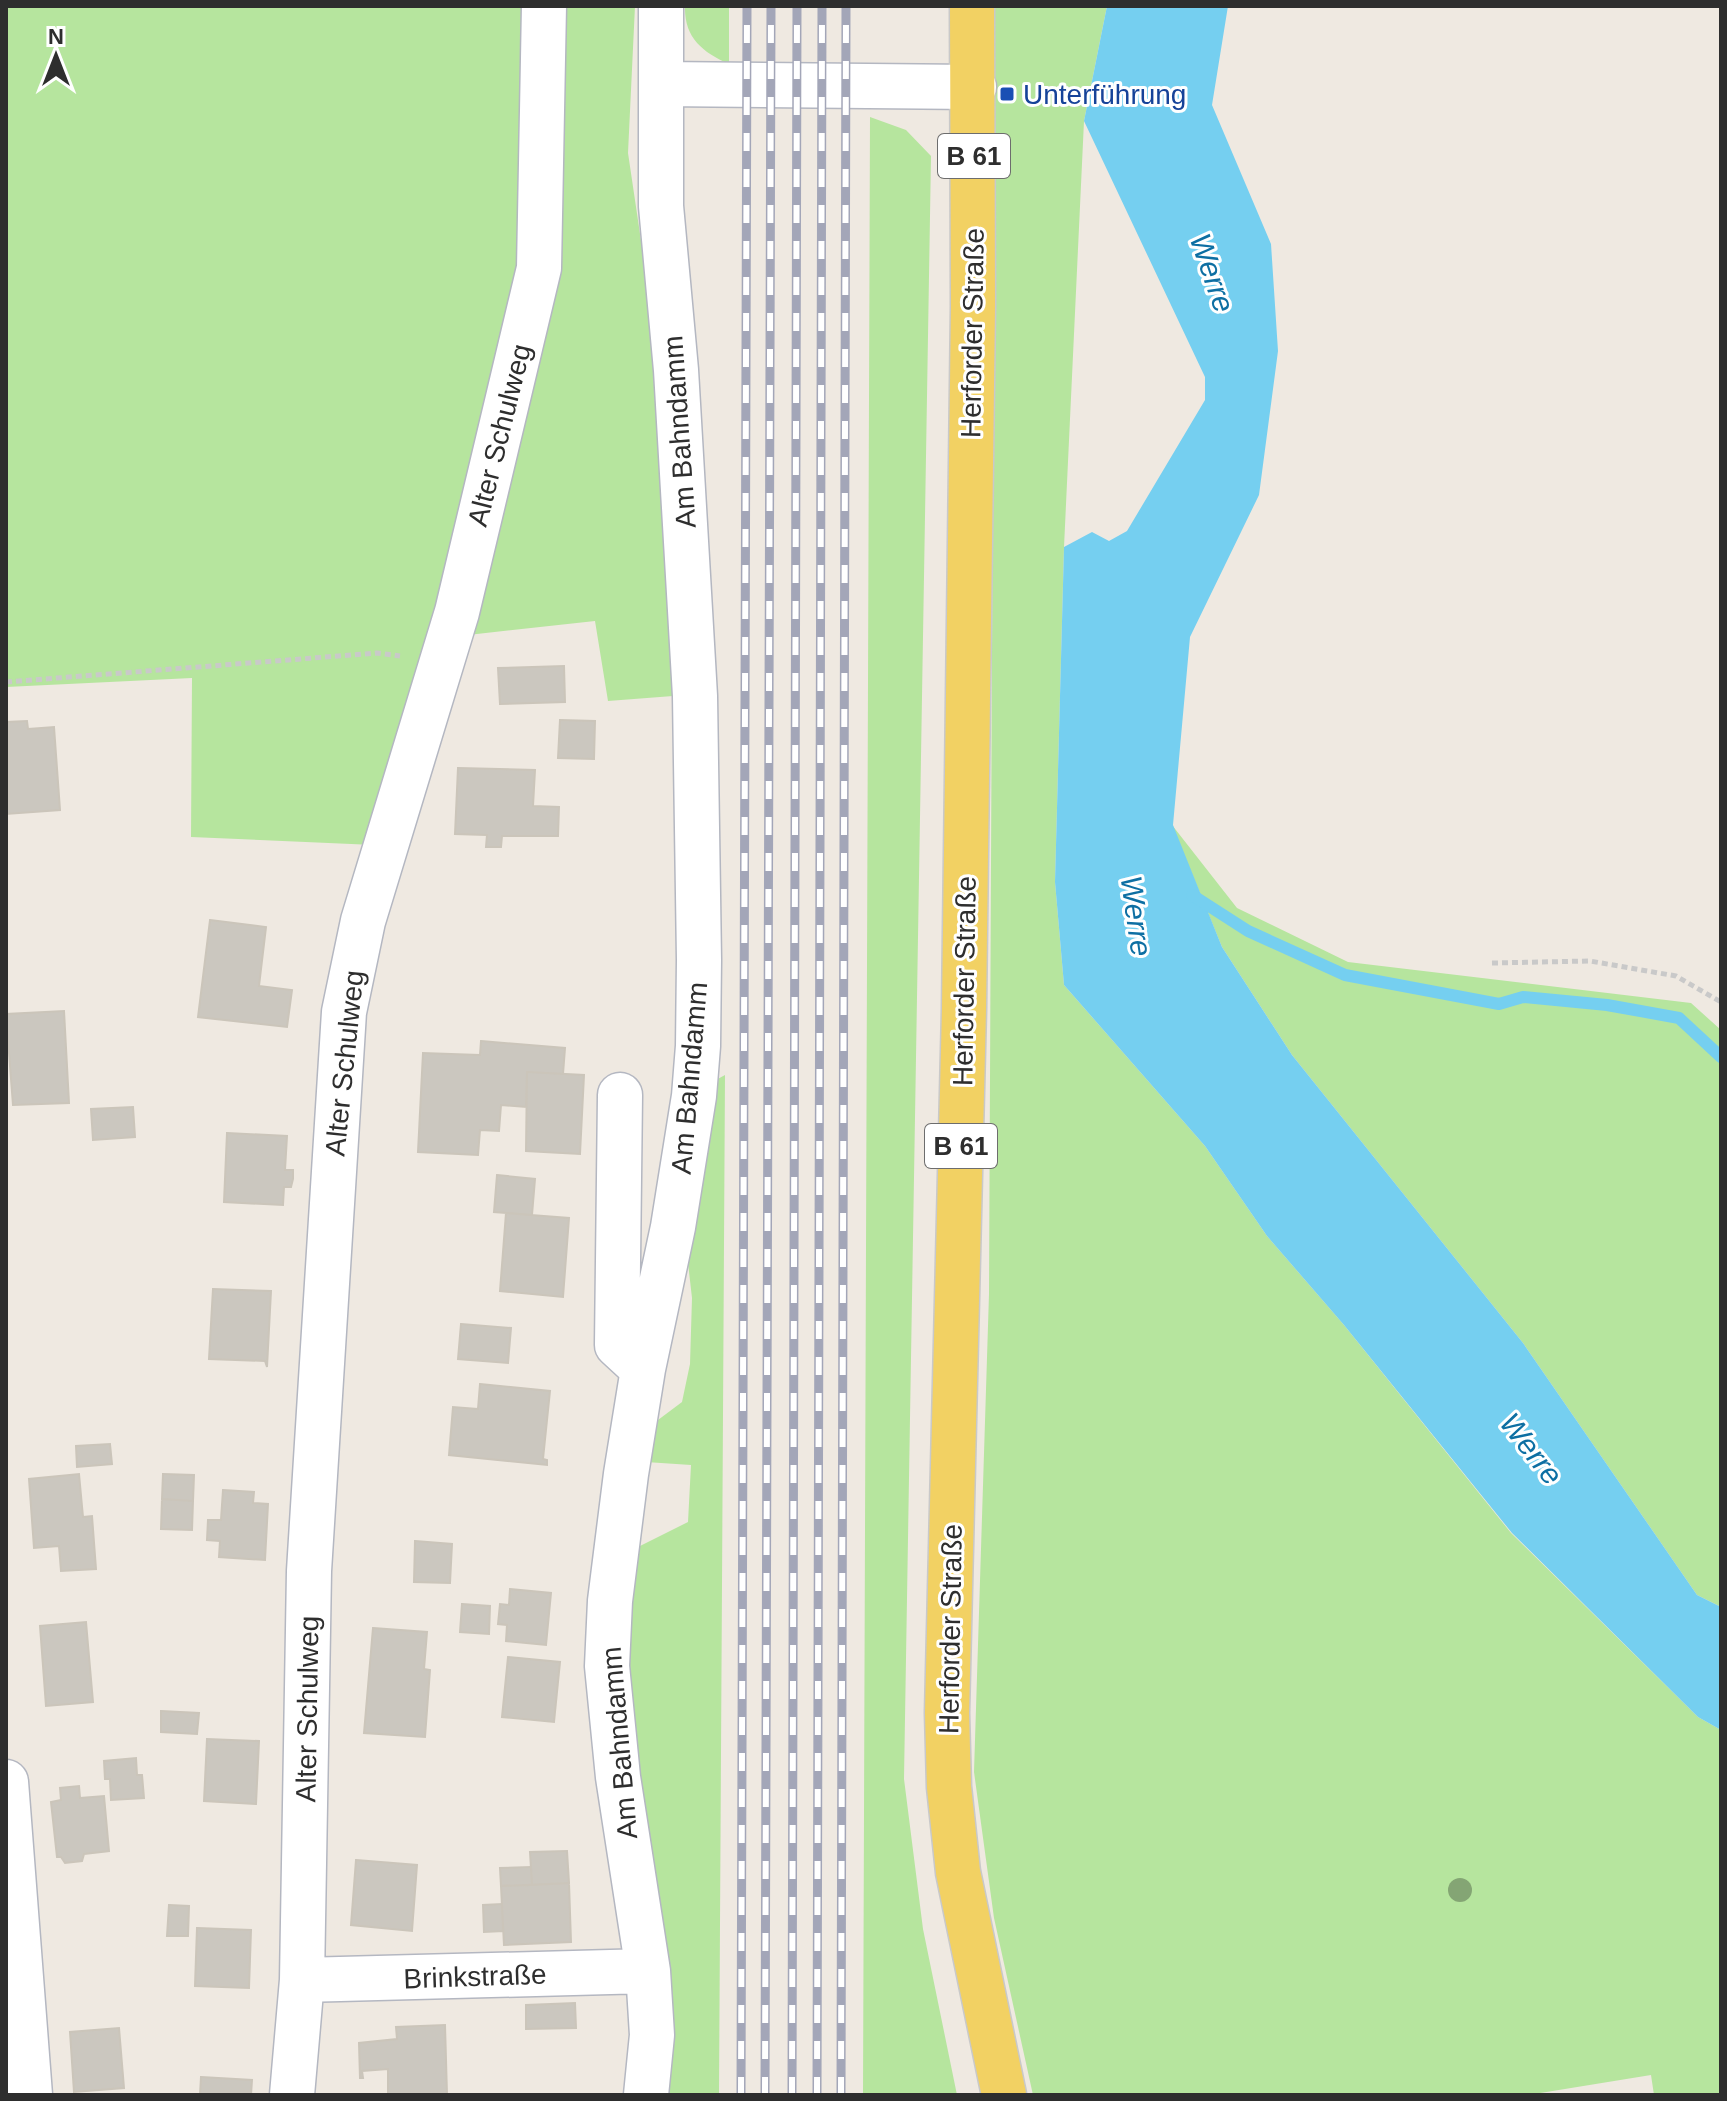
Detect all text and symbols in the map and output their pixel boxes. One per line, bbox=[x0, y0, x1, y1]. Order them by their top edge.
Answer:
north arrow bbox=[16, 16, 96, 96]
text: N bbox=[48, 24, 64, 49]
place label: Unterführung bbox=[1023, 79, 1186, 110]
marker: Unterführung bbox=[998, 85, 1016, 103]
road number: B 61 bbox=[938, 134, 1010, 178]
street label: Herforder Straße bbox=[955, 228, 990, 438]
water label: Werre bbox=[1184, 229, 1241, 317]
street label: Am Bahndamm bbox=[657, 335, 702, 529]
street label: Alter Schulweg bbox=[462, 341, 537, 529]
water label: Werre bbox=[1115, 873, 1158, 958]
street label: Herforder Straße bbox=[947, 876, 982, 1086]
street label: Alter Schulweg bbox=[319, 969, 370, 1158]
street label: Am Bahndamm bbox=[666, 981, 713, 1176]
road number: B 61 bbox=[925, 1124, 997, 1168]
water label: Werre bbox=[1493, 1407, 1569, 1491]
street label: Herforder Straße bbox=[933, 1524, 968, 1734]
street label: Alter Schulweg bbox=[290, 1615, 325, 1803]
street label: Am Bahndamm bbox=[596, 1645, 643, 1840]
street label: Brinkstraße bbox=[403, 1959, 547, 1994]

